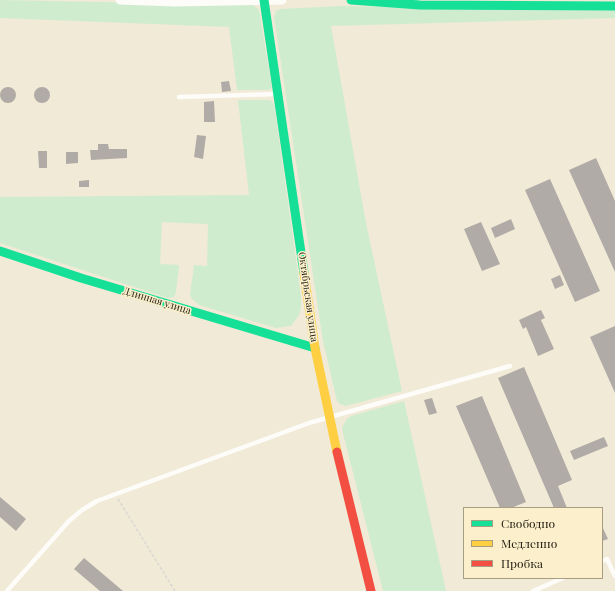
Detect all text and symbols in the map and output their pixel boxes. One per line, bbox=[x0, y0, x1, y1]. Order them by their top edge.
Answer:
street label: Октябрьская улица bbox=[296, 251, 320, 343]
street label: Длинная улица bbox=[122, 285, 192, 317]
legend bbox=[463, 507, 603, 579]
text: Свободно bbox=[501, 515, 555, 531]
text: Медленно bbox=[501, 535, 557, 551]
text: Пробка bbox=[501, 555, 543, 571]

